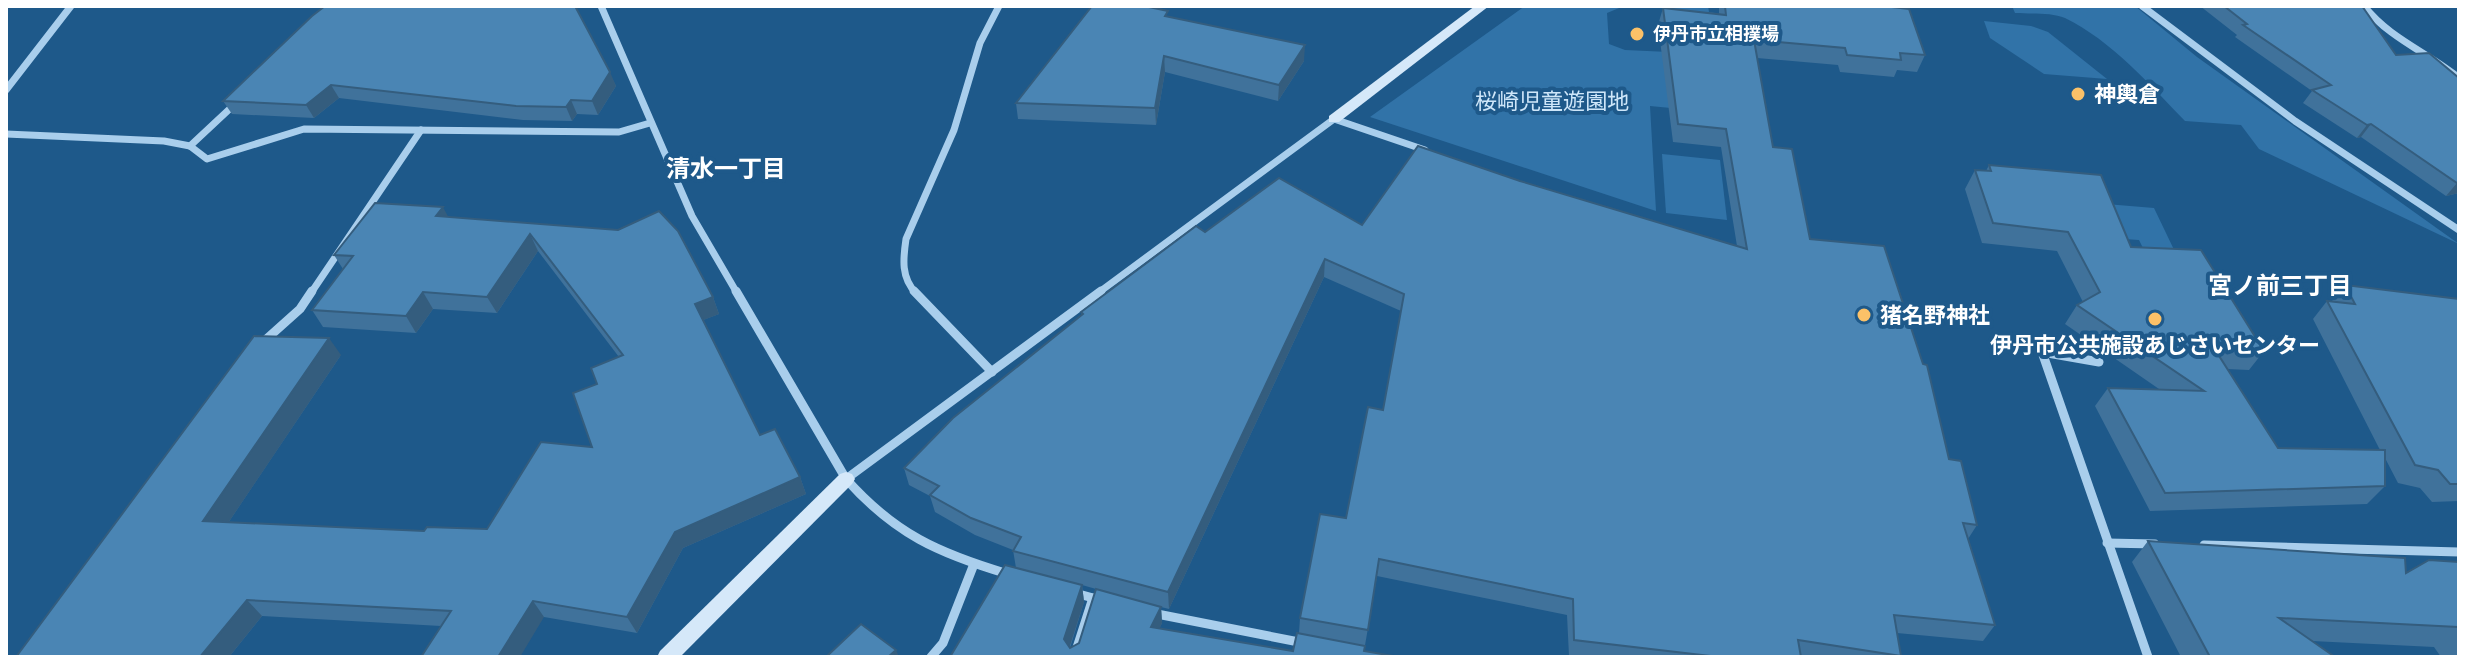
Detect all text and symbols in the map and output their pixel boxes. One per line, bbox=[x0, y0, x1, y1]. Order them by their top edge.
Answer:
place label: 伊丹市立相撲場 bbox=[1653, 24, 1779, 44]
marker: 伊丹市立相撲場 bbox=[1628, 25, 1646, 43]
place label: 神輿倉 bbox=[2094, 82, 2160, 107]
marker: 神輿倉 bbox=[2069, 85, 2087, 103]
park label: 桜崎児童遊園地 bbox=[1475, 89, 1629, 114]
district label: 清水一丁目 bbox=[666, 155, 786, 182]
district label: 宮ノ前三丁目 bbox=[2208, 272, 2352, 299]
place label: 猪名野神社 bbox=[1880, 303, 1990, 328]
marker: 猪名野神社 bbox=[1855, 306, 1873, 324]
marker: 伊丹市公共施設あじさいセンター bbox=[2146, 310, 2164, 328]
place label: 伊丹市公共施設あじさいセンター bbox=[1990, 333, 2320, 358]

